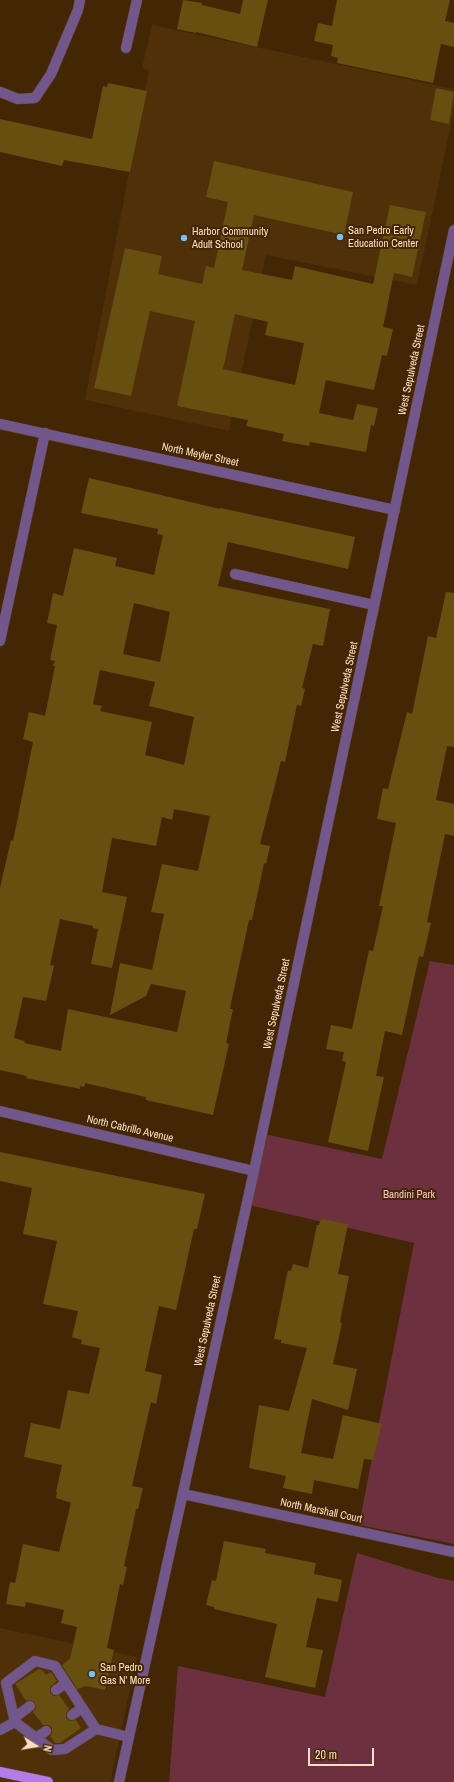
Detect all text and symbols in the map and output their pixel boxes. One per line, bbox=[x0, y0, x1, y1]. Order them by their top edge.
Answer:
place label: San Pedro Early Education Center bbox=[348, 224, 418, 250]
place label: Harbor Community Adult School bbox=[192, 225, 268, 251]
marker: San Pedro Early Education Center bbox=[335, 232, 345, 242]
marker: Harbor Community Adult School bbox=[179, 233, 189, 243]
street label: West Sepulveda Street bbox=[396, 324, 428, 416]
street label: North Meyler Street bbox=[160, 440, 240, 470]
street label: West Sepulveda Street bbox=[329, 641, 361, 733]
street label: West Sepulveda Street bbox=[261, 958, 293, 1050]
street label: North Cabrillo Avenue bbox=[85, 1113, 175, 1145]
park label: Bandini Park bbox=[383, 1188, 435, 1202]
street label: West Sepulveda Street bbox=[192, 1275, 224, 1367]
street label: North Marshall Court bbox=[279, 1496, 363, 1526]
place label: San Pedro Gas N' More bbox=[100, 1661, 150, 1687]
marker: San Pedro Gas N' More bbox=[87, 1669, 97, 1679]
north arrow bbox=[16, 1726, 56, 1766]
scale bar bbox=[310, 1740, 376, 1766]
text: N bbox=[40, 1744, 55, 1753]
text: 20 m bbox=[315, 1747, 337, 1763]

